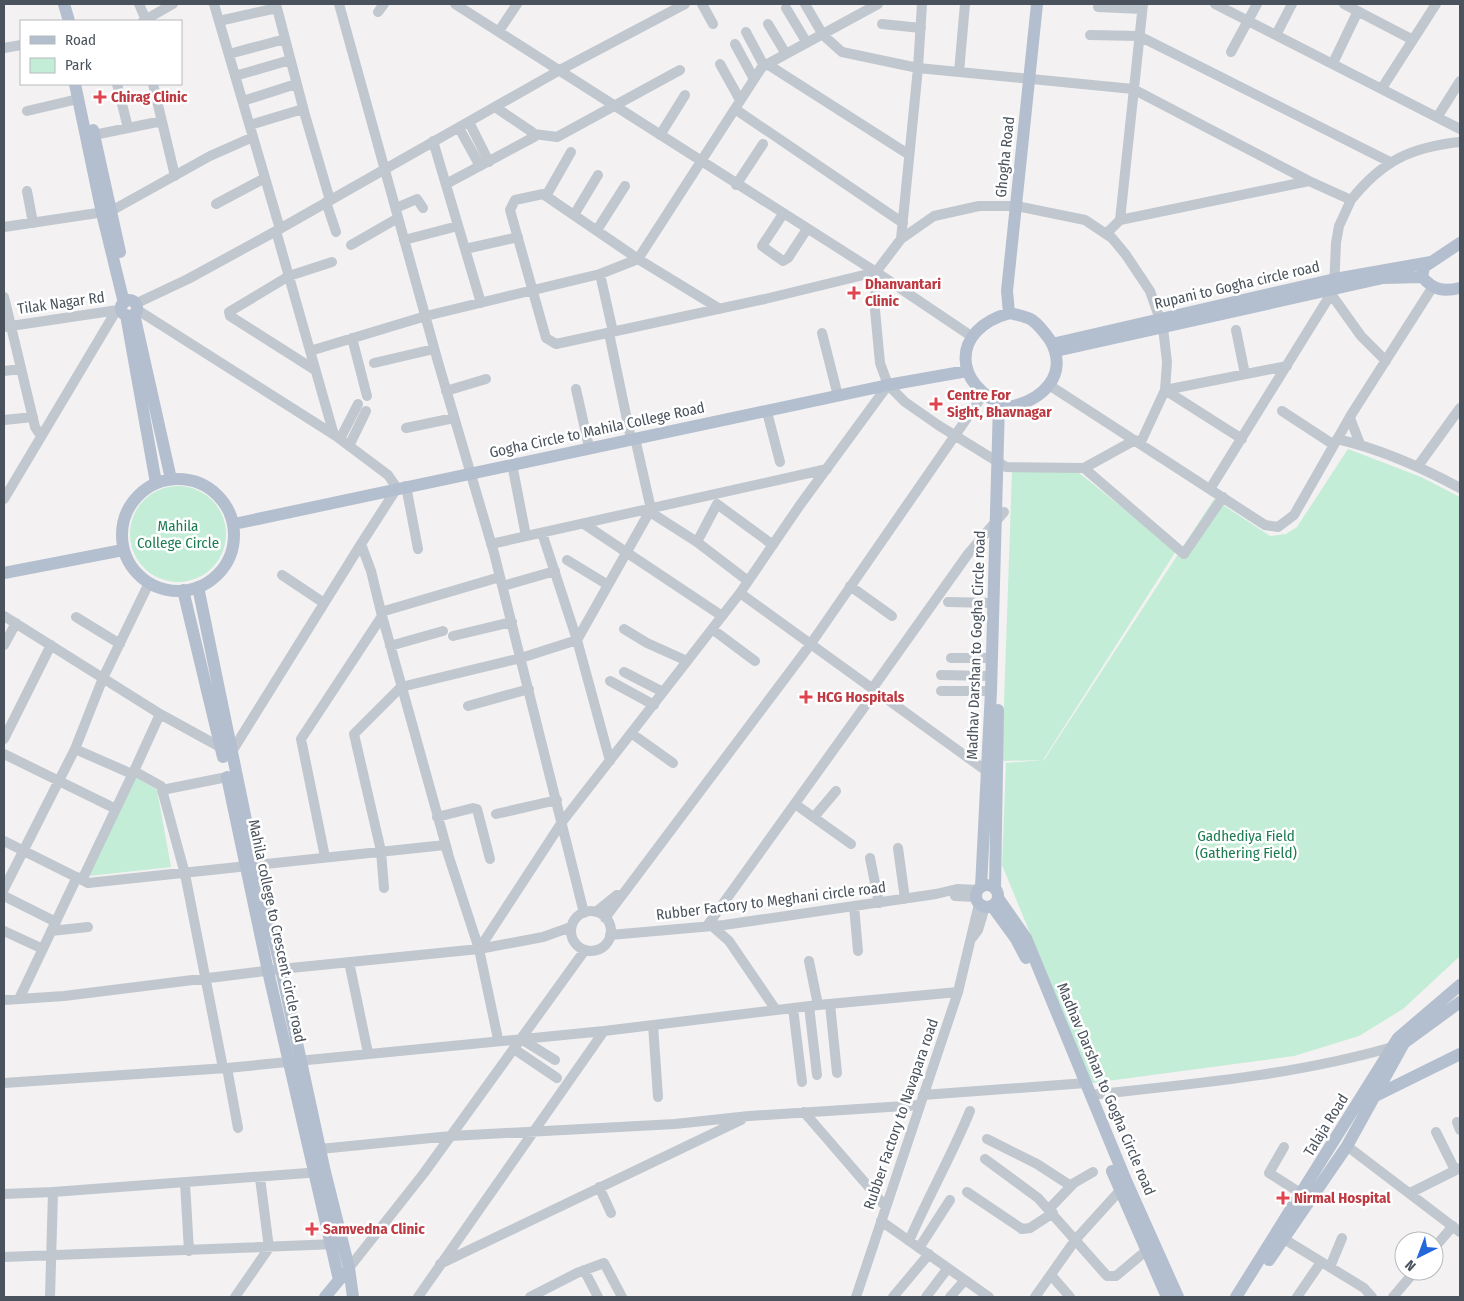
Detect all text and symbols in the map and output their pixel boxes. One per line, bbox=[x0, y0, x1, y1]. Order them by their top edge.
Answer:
legend bbox=[20, 20, 182, 85]
text: Road bbox=[65, 31, 96, 49]
text: Park bbox=[65, 56, 92, 74]
place label: Chirag Clinic bbox=[111, 88, 188, 106]
marker: Chirag Clinic bbox=[93, 90, 107, 104]
street label: Ghogha Road bbox=[992, 116, 1018, 198]
street label: Rupani to Gogha circle road bbox=[1153, 257, 1321, 313]
place label: Dhanvantari Clinic bbox=[865, 275, 941, 310]
marker: Dhanvantari Clinic bbox=[847, 286, 861, 300]
street label: Tilak Nagar Rd bbox=[16, 288, 106, 318]
place label: Centre For Sight, Bhavnagar bbox=[947, 386, 1052, 421]
marker: Centre For Sight, Bhavnagar bbox=[929, 397, 943, 411]
street label: Gogha Circle to Mahila College Road bbox=[488, 398, 706, 462]
park label: Mahila College Circle bbox=[137, 517, 219, 552]
street label: Madhav Darshan to Gogha Circle road bbox=[963, 530, 989, 760]
place label: HCG Hospitals bbox=[817, 688, 905, 706]
marker: HCG Hospitals bbox=[799, 690, 813, 704]
street label: Mahila college to Crescent circle road bbox=[245, 818, 309, 1044]
park label: Gadhediya Field (Gathering Field) bbox=[1195, 827, 1297, 862]
street label: Rubber Factory to Meghani circle road bbox=[655, 878, 887, 924]
street label: Madhav Darshan to Gogha Circle road bbox=[1053, 980, 1159, 1198]
street label: Rubber Factory to Navapara road bbox=[860, 1016, 942, 1212]
street label: Talaja Road bbox=[1300, 1090, 1352, 1160]
place label: Nirmal Hospital bbox=[1294, 1189, 1391, 1207]
marker: Nirmal Hospital bbox=[1276, 1191, 1290, 1205]
place label: Samvedna Clinic bbox=[323, 1220, 425, 1238]
marker: Samvedna Clinic bbox=[305, 1222, 319, 1236]
north arrow bbox=[1394, 1231, 1444, 1281]
text: N bbox=[1402, 1256, 1419, 1274]

